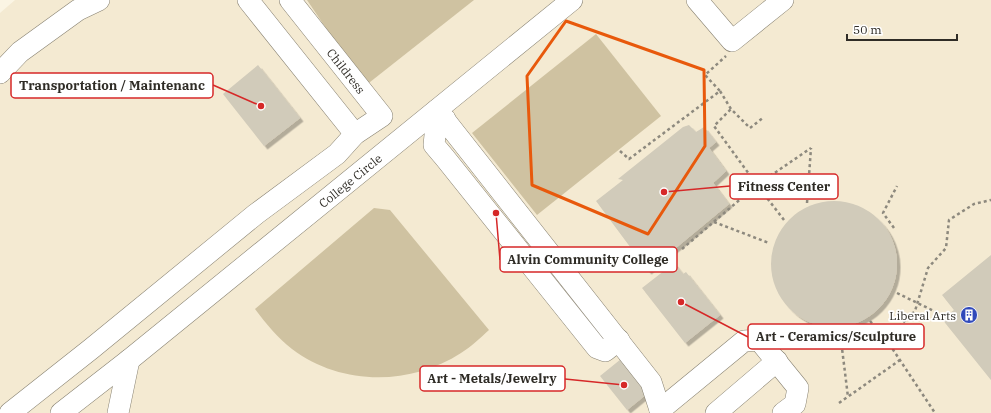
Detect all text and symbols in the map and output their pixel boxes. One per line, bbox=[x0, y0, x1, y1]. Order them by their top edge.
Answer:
scale bar bbox=[847, 16, 957, 42]
text: 50 m bbox=[853, 22, 882, 37]
street label: Childress bbox=[324, 45, 368, 97]
callout: Transportation / Maintenanc bbox=[11, 73, 213, 98]
text: Transportation / Maintenanc bbox=[19, 77, 205, 94]
street label: College Circle bbox=[315, 150, 385, 210]
callout: Fitness Center bbox=[730, 174, 838, 199]
text: Fitness Center bbox=[738, 178, 831, 195]
callout: Alvin Community College bbox=[500, 247, 677, 272]
text: Alvin Community College bbox=[507, 251, 669, 268]
building icon: Liberal Arts bbox=[959, 305, 979, 325]
place label: Liberal Arts bbox=[889, 308, 956, 323]
callout: Art - Ceramics/Sculpture bbox=[748, 324, 924, 349]
text: Art - Ceramics/Sculpture bbox=[756, 328, 916, 345]
callout: Art - Metals/Jewelry bbox=[420, 366, 565, 391]
text: Art - Metals/Jewelry bbox=[427, 370, 557, 387]

